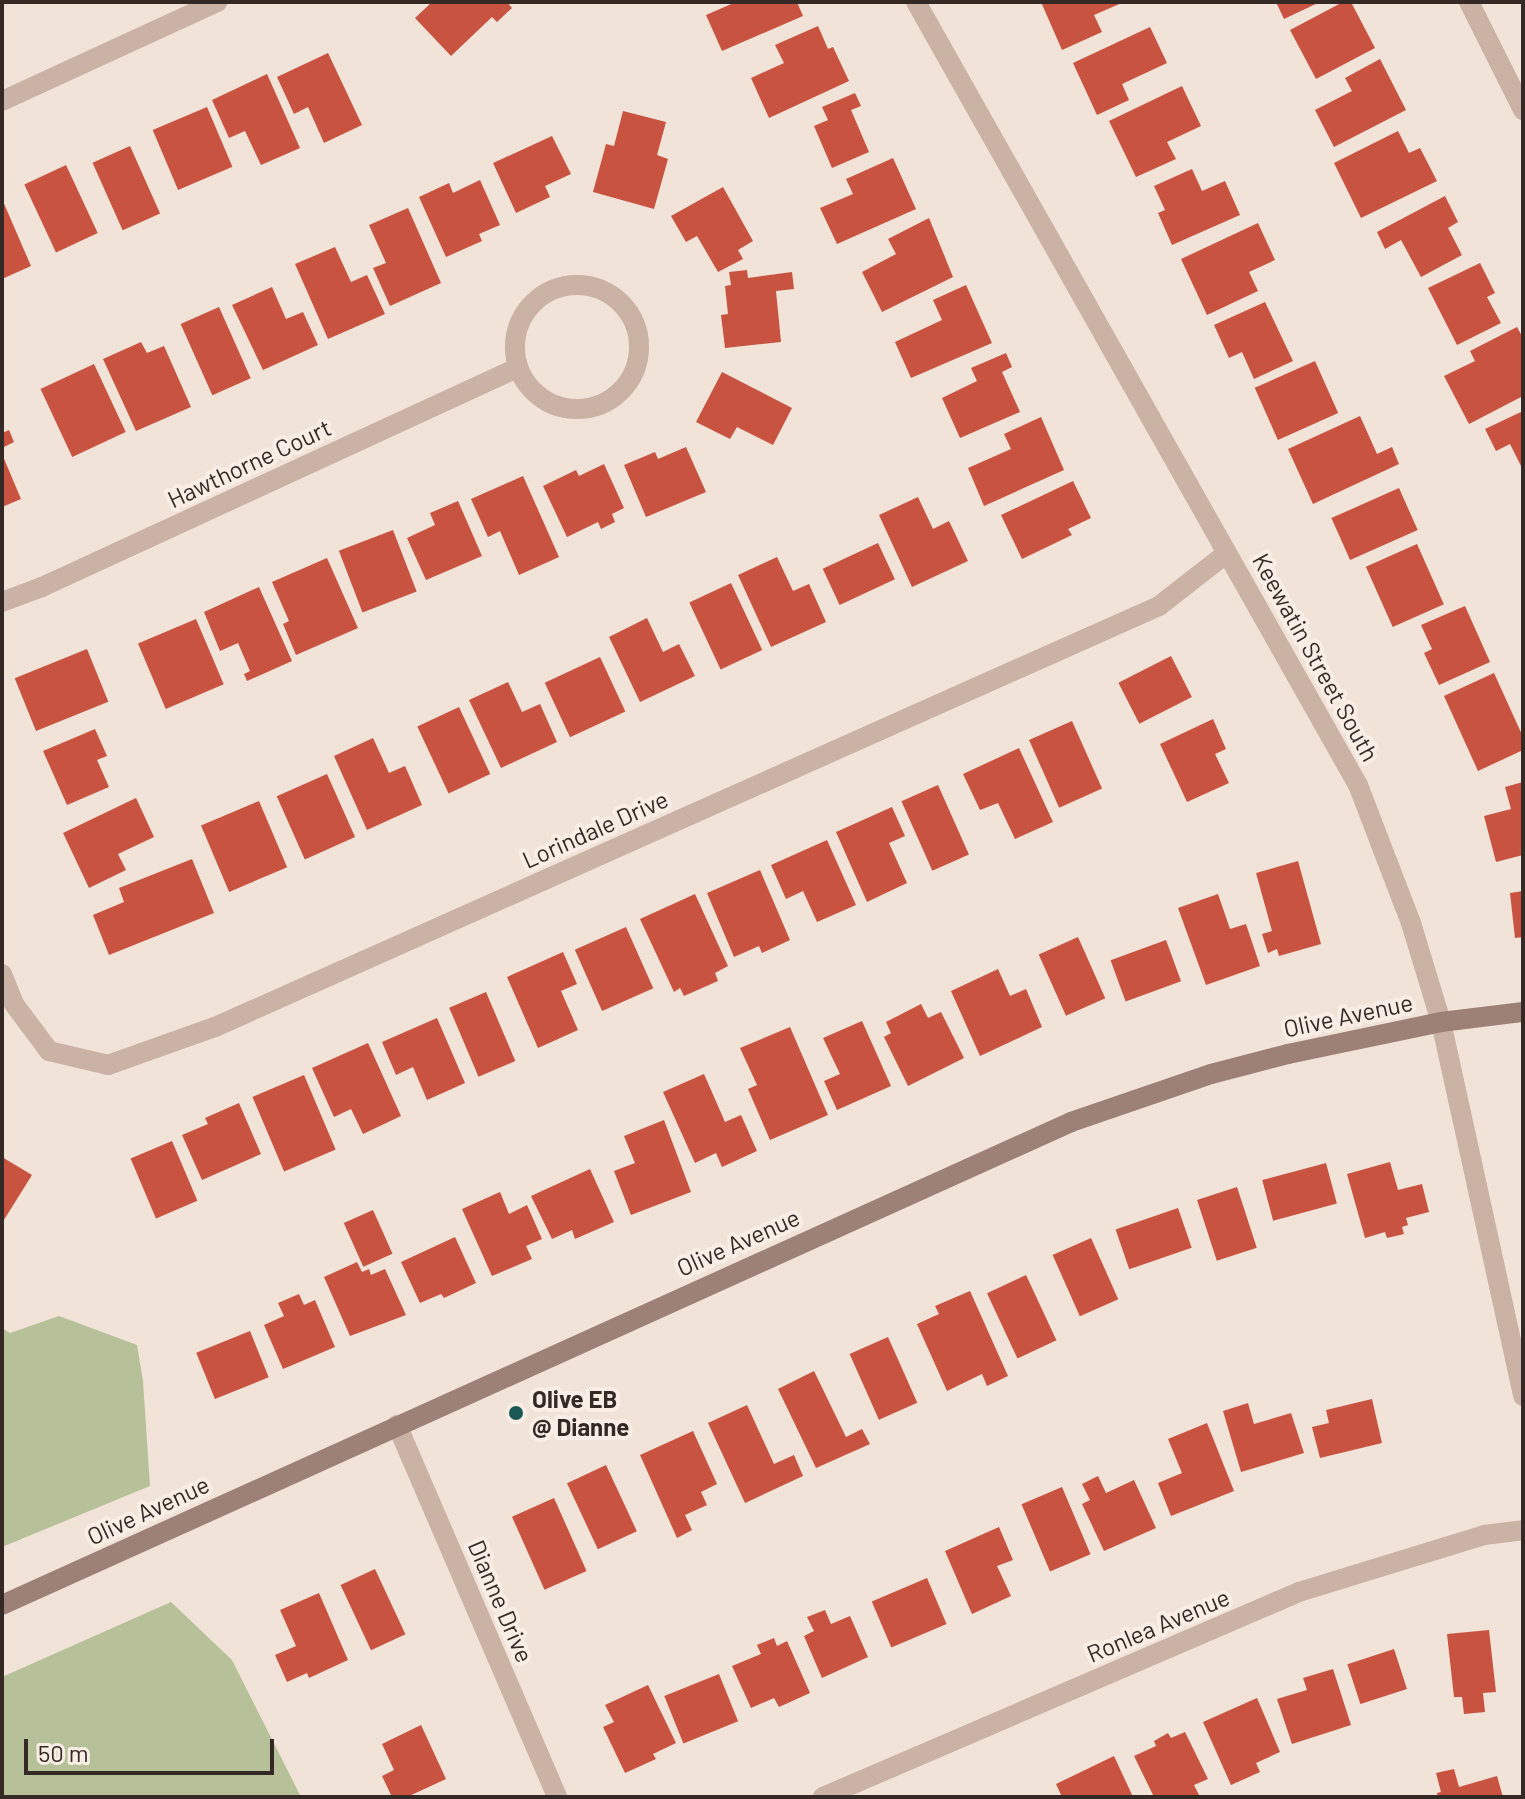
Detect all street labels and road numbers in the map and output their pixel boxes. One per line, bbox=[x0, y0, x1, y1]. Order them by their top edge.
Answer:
street label: Hawthorne Court bbox=[163, 413, 335, 513]
street label: Keewatin Street South bbox=[1247, 548, 1385, 766]
street label: Lorindale Drive bbox=[518, 784, 672, 874]
street label: Olive Avenue bbox=[1281, 987, 1415, 1043]
street label: Olive Avenue bbox=[672, 1202, 804, 1282]
street label: Olive Avenue bbox=[82, 1469, 214, 1551]
street label: Dianne Drive bbox=[462, 1536, 540, 1666]
street label: Ronlea Avenue bbox=[1082, 1582, 1234, 1668]

